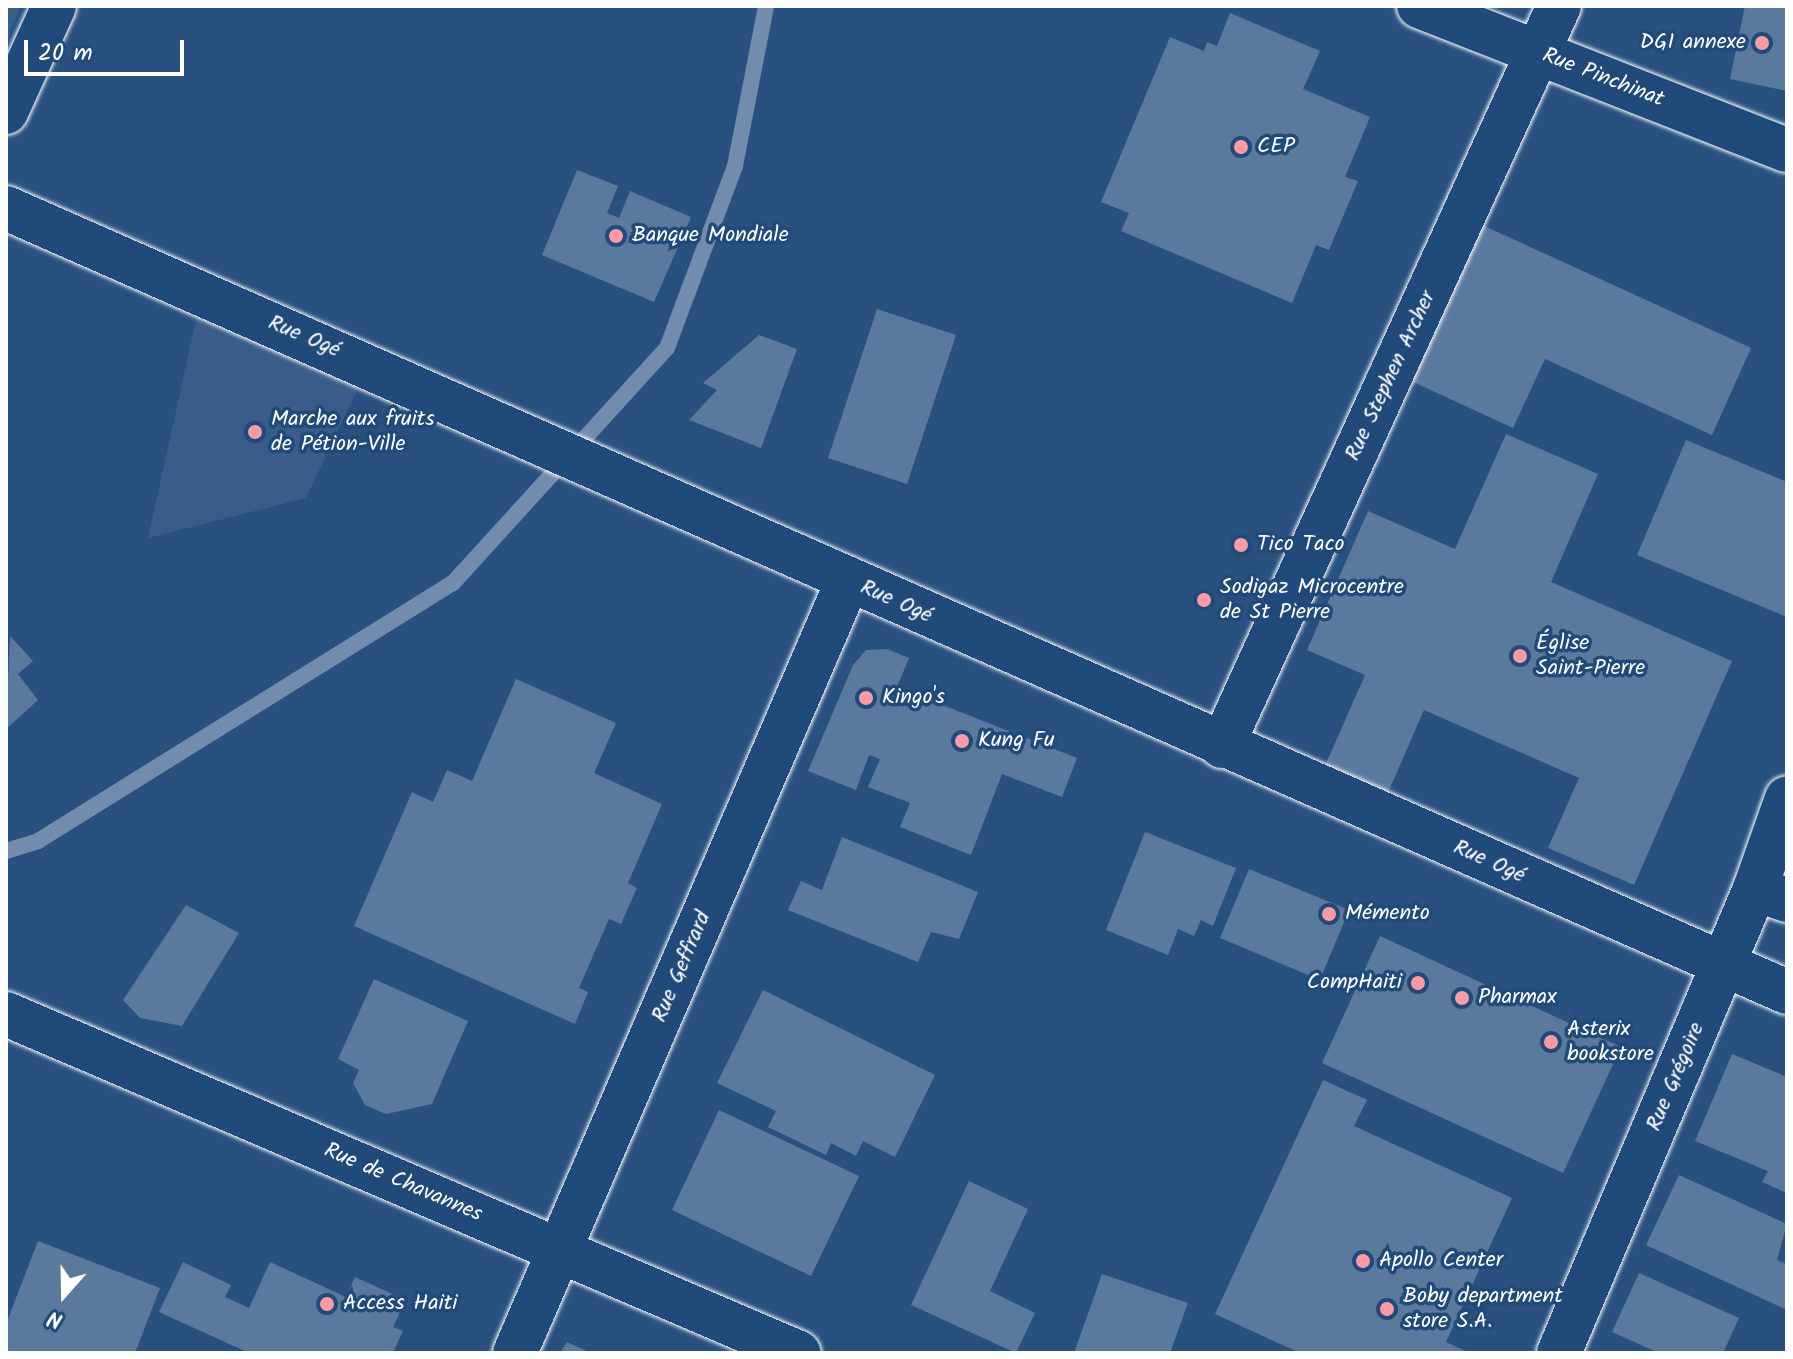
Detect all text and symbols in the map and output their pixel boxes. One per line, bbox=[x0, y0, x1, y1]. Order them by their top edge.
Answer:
scale bar bbox=[28, 24, 188, 74]
place label: DGI annexe bbox=[1640, 30, 1746, 56]
text: 20 m bbox=[38, 34, 93, 73]
marker: DGI annexe bbox=[1753, 34, 1771, 52]
street label: Rue Pinchinat bbox=[1538, 43, 1668, 113]
place label: CEP bbox=[1257, 134, 1295, 160]
marker: CEP bbox=[1232, 138, 1250, 156]
place label: Banque Mondiale bbox=[632, 223, 789, 249]
marker: Banque Mondiale bbox=[607, 227, 625, 245]
street label: Rue Stephen Archer bbox=[1340, 287, 1442, 465]
street label: Rue Ogé bbox=[264, 310, 344, 364]
place label: Marche aux fruits de Pétion-Ville bbox=[271, 406, 435, 458]
marker: Marche aux fruits de Pétion-Ville bbox=[246, 423, 264, 441]
place label: Tico Taco bbox=[1257, 532, 1344, 558]
marker: Tico Taco bbox=[1232, 536, 1250, 554]
place label: Sodigaz Microcentre de St Pierre bbox=[1220, 574, 1404, 626]
street label: Rue Ogé bbox=[856, 575, 936, 629]
marker: Sodigaz Microcentre de St Pierre bbox=[1195, 591, 1213, 609]
place label: Église Saint-Pierre bbox=[1536, 630, 1645, 682]
marker: Église Saint-Pierre bbox=[1511, 647, 1529, 665]
place label: Kingo's bbox=[882, 685, 945, 711]
marker: Kingo's bbox=[857, 689, 875, 707]
place label: Kung Fu bbox=[978, 728, 1055, 754]
marker: Kung Fu bbox=[953, 732, 971, 750]
street label: Rue Ogé bbox=[1449, 835, 1529, 889]
place label: Mémento bbox=[1345, 901, 1430, 927]
marker: Mémento bbox=[1320, 905, 1338, 923]
street label: Rue Geffrard bbox=[647, 908, 717, 1026]
place label: CompHaiti bbox=[1307, 970, 1402, 996]
marker: CompHaiti bbox=[1409, 974, 1427, 992]
place label: Pharmax bbox=[1478, 985, 1557, 1011]
marker: Pharmax bbox=[1453, 989, 1471, 1007]
place label: Asterix bookstore bbox=[1567, 1016, 1654, 1068]
street label: Rue Grégoire bbox=[1641, 1019, 1711, 1135]
marker: Asterix bookstore bbox=[1542, 1033, 1560, 1051]
street label: Rue de Chavannes bbox=[320, 1138, 486, 1228]
place label: Apollo Center bbox=[1379, 1248, 1503, 1274]
marker: Apollo Center bbox=[1354, 1252, 1372, 1270]
north arrow bbox=[24, 1255, 104, 1335]
place label: Boby department store S.A. bbox=[1403, 1283, 1563, 1334]
place label: Access Haiti bbox=[343, 1291, 457, 1317]
marker: Access Haiti bbox=[318, 1295, 336, 1313]
text: N bbox=[43, 1299, 68, 1337]
marker: Boby department store S.A. bbox=[1378, 1300, 1396, 1318]

